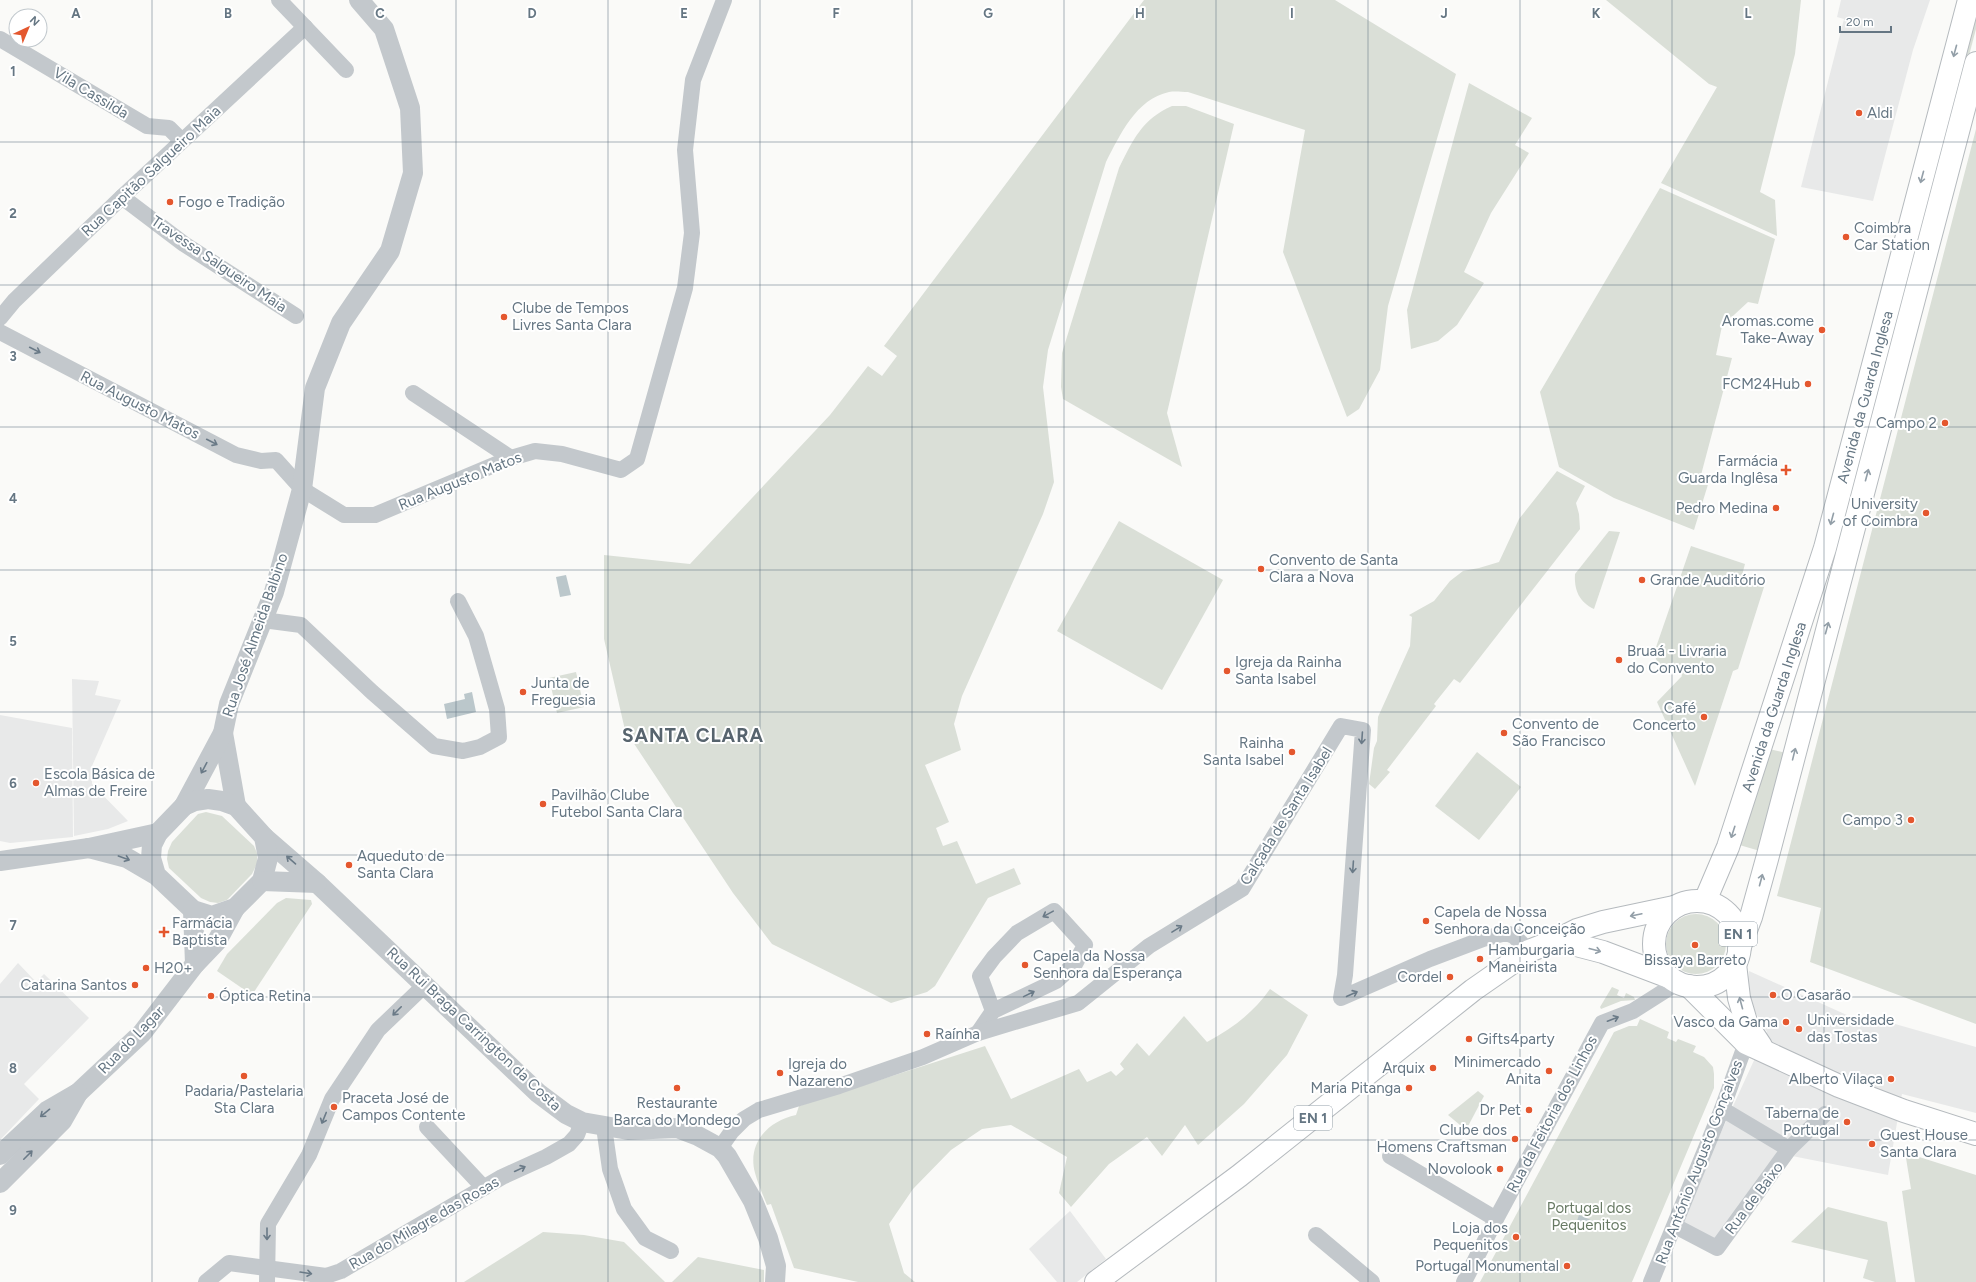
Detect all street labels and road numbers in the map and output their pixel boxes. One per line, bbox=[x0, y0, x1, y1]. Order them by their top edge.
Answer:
street label: Vila Cassilda bbox=[50, 64, 132, 122]
street label: Rua Capitão Salgueiro Maia bbox=[78, 102, 224, 240]
street label: Travessa Salgueiro Maia bbox=[148, 212, 290, 316]
street label: Avenida da Guarda Inglesa bbox=[1833, 309, 1897, 485]
street label: Rua Augusto Matos bbox=[77, 367, 203, 443]
street label: Rua Augusto Matos bbox=[396, 448, 524, 514]
street label: Rua José Almeida Balbino bbox=[219, 551, 292, 719]
street label: Avenida da Guarda Inglesa bbox=[1738, 620, 1810, 794]
street label: Calçada de Santa Isabel bbox=[1236, 744, 1336, 888]
road number: EN 1 bbox=[1719, 922, 1757, 946]
street label: Rua Rui Braga Carrington da Costa bbox=[383, 943, 565, 1115]
street label: Rua do Lagar bbox=[94, 1002, 168, 1078]
street label: Rua da Feitoria dos Linhos bbox=[1503, 1032, 1601, 1196]
street label: Rua António Augusto Gonçalves bbox=[1652, 1057, 1746, 1267]
road number: EN 1 bbox=[1294, 1106, 1332, 1130]
street label: Rua de Baixo bbox=[1721, 1158, 1787, 1238]
street label: Rua do Milagre das Rosas bbox=[346, 1173, 502, 1273]

